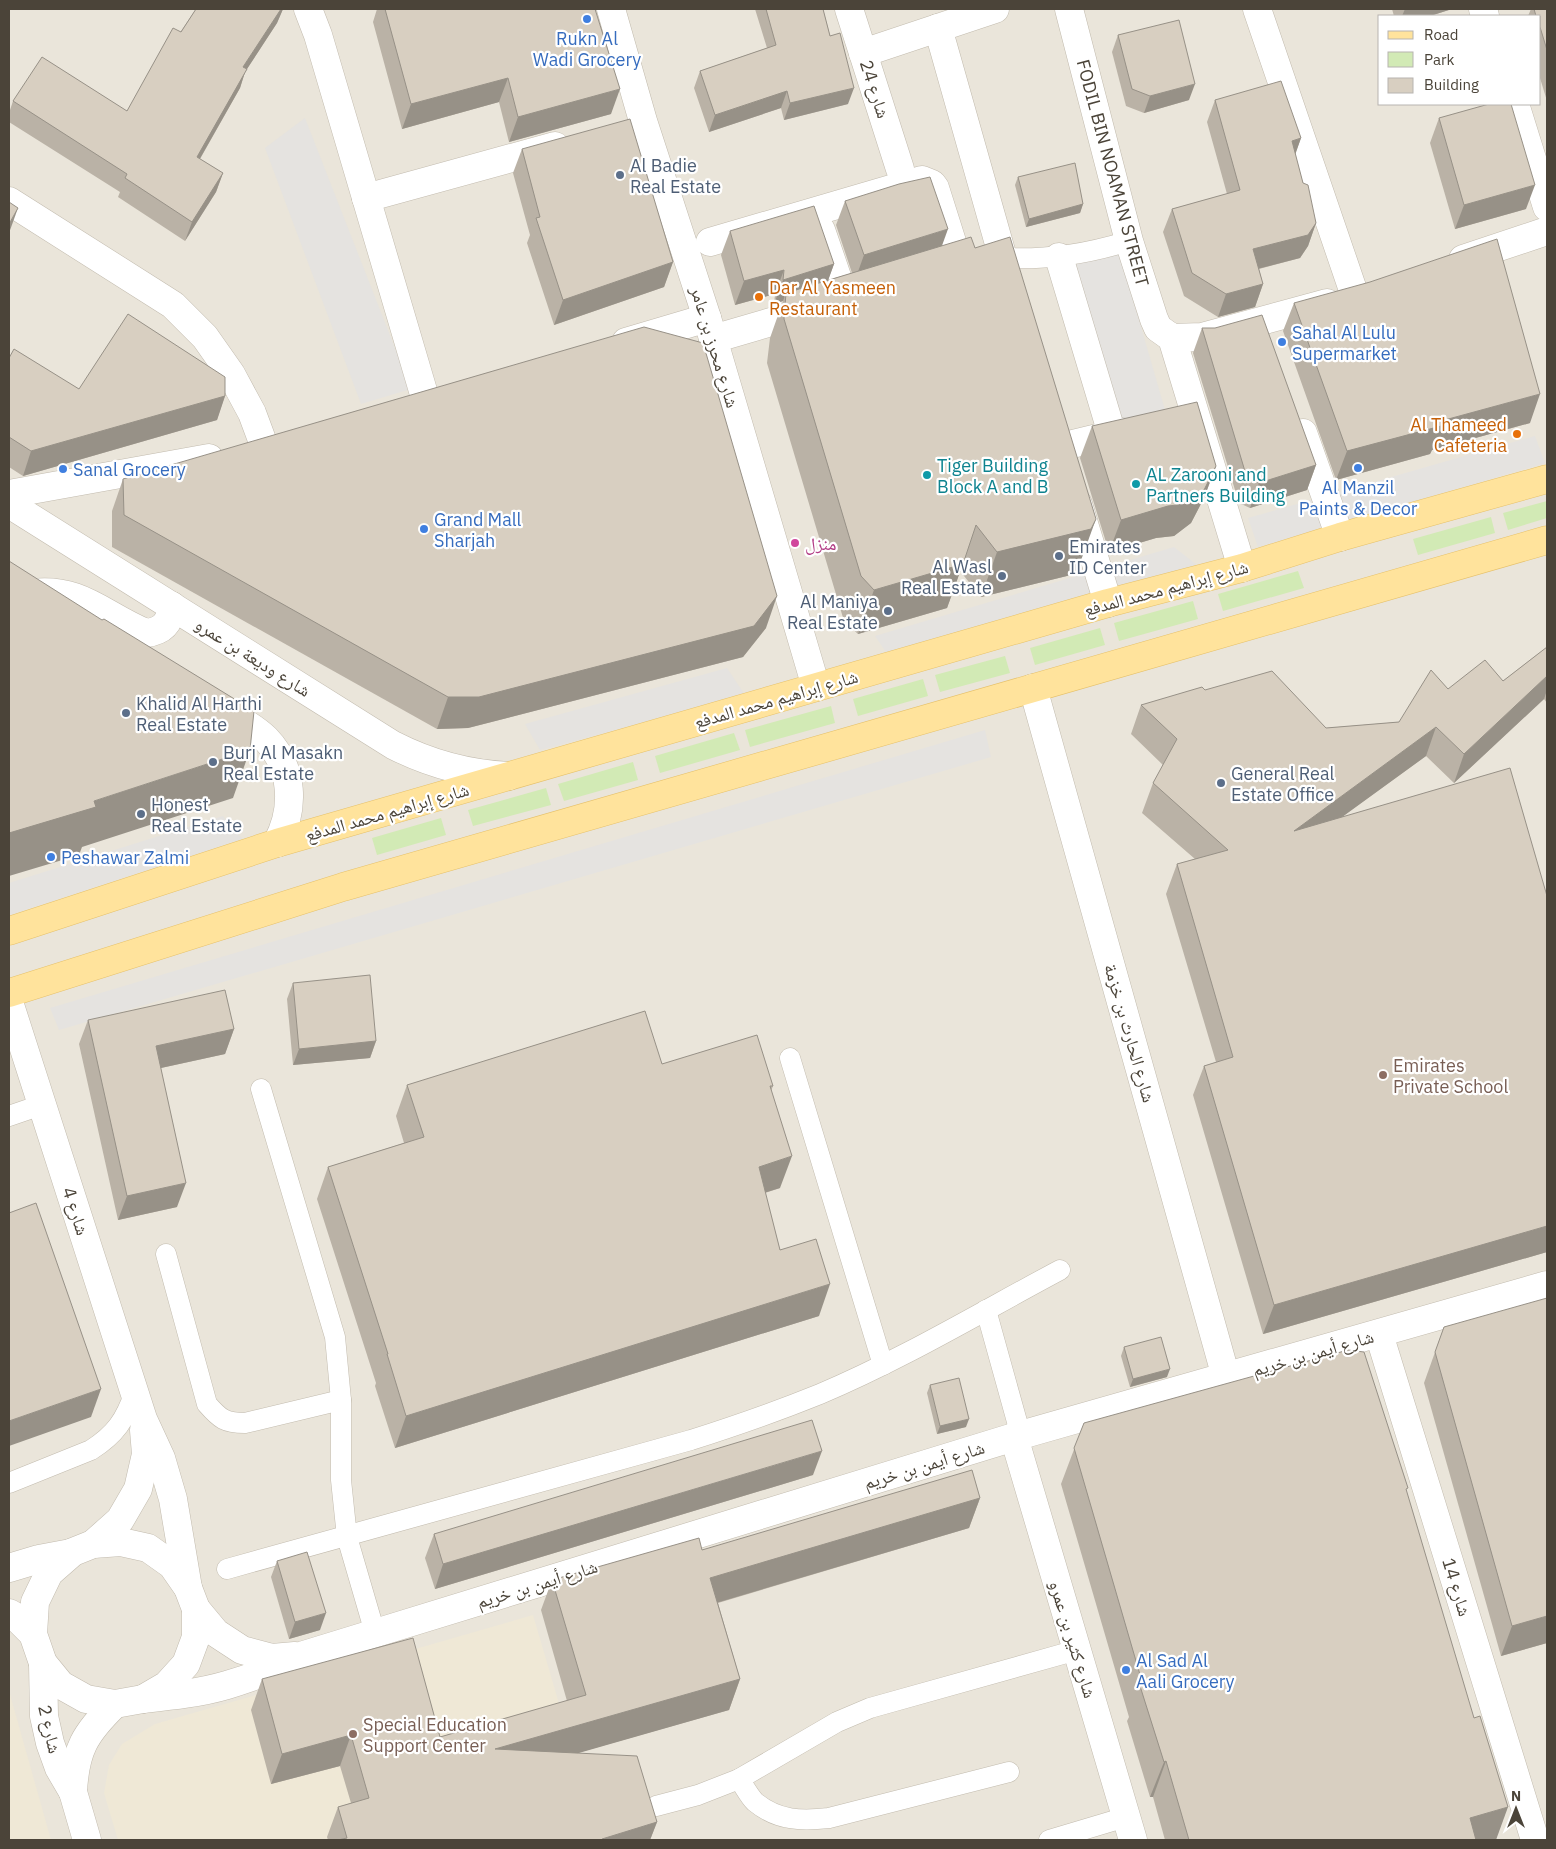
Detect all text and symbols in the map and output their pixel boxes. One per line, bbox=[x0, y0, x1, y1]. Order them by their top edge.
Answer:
marker: Rukn Al Wadi Grocery bbox=[581, 13, 593, 25]
legend bbox=[1378, 15, 1541, 105]
text: Road bbox=[1424, 25, 1459, 44]
place label: Rukn Al Wadi Grocery bbox=[533, 27, 641, 71]
text: Park bbox=[1424, 50, 1454, 69]
street label: شارع 24 bbox=[855, 57, 895, 121]
street label: FODIL BIN NOAMAN STREET bbox=[1072, 57, 1154, 289]
text: Building bbox=[1424, 75, 1479, 94]
place label: Al Badie Real Estate bbox=[630, 154, 721, 198]
marker: Al Badie Real Estate bbox=[614, 169, 626, 181]
place label: Dar Al Yasmeen Restaurant bbox=[769, 276, 896, 320]
street label: شارع محرز بن عامر bbox=[685, 282, 744, 411]
marker: Dar Al Yasmeen Restaurant bbox=[753, 291, 765, 303]
place label: Sahal Al Lulu Supermarket bbox=[1292, 321, 1397, 365]
marker: Sahal Al Lulu Supermarket bbox=[1276, 336, 1288, 348]
place label: Al Thameed Cafeteria bbox=[1410, 413, 1507, 457]
marker: Al Thameed Cafeteria bbox=[1511, 428, 1523, 440]
place label: Tiger Building Block A and B bbox=[937, 454, 1049, 498]
place label: Sanal Grocery bbox=[73, 458, 186, 481]
marker: Al Manzil Paints & Decor bbox=[1352, 462, 1364, 474]
marker: Sanal Grocery bbox=[57, 463, 69, 475]
place label: AL Zarooni and Partners Building bbox=[1146, 463, 1286, 507]
marker: Tiger Building Block A and B bbox=[921, 469, 933, 481]
place label: Al Manzil Paints & Decor bbox=[1299, 476, 1418, 520]
marker: AL Zarooni and Partners Building bbox=[1130, 478, 1142, 490]
place label: Grand Mall Sharjah bbox=[434, 508, 522, 552]
marker: Grand Mall Sharjah bbox=[418, 523, 430, 535]
place label: منزل bbox=[805, 532, 836, 555]
place label: Emirates ID Center bbox=[1069, 535, 1147, 579]
marker: منزل bbox=[789, 537, 801, 549]
marker: Emirates ID Center bbox=[1053, 550, 1065, 562]
place label: Al Wasl Real Estate bbox=[901, 555, 992, 599]
street label: شارع إبراهيم محمد المدفع bbox=[1081, 555, 1251, 622]
marker: Al Wasl Real Estate bbox=[996, 570, 1008, 582]
place label: Al Maniya Real Estate bbox=[787, 590, 878, 634]
marker: Al Maniya Real Estate bbox=[882, 605, 894, 617]
street label: شارع وديعة بن عمرو bbox=[191, 612, 315, 702]
street label: شارع إبراهيم محمد المدفع bbox=[691, 665, 861, 734]
place label: Khalid Al Harthi Real Estate bbox=[136, 692, 262, 736]
marker: Khalid Al Harthi Real Estate bbox=[120, 707, 132, 719]
place label: Burj Al Masakn Real Estate bbox=[223, 741, 343, 785]
marker: Burj Al Masakn Real Estate bbox=[207, 756, 219, 768]
place label: General Real Estate Office bbox=[1231, 762, 1335, 806]
marker: General Real Estate Office bbox=[1215, 777, 1227, 789]
street label: شارع إبراهيم محمد المدفع bbox=[302, 778, 472, 847]
place label: Honest Real Estate bbox=[151, 793, 242, 837]
marker: Honest Real Estate bbox=[135, 808, 147, 820]
place label: Peshawar Zalmi bbox=[61, 846, 189, 869]
marker: Peshawar Zalmi bbox=[45, 851, 57, 863]
street label: شارع الحارث بن خزمة bbox=[1099, 961, 1161, 1105]
place label: Emirates Private School bbox=[1393, 1054, 1508, 1098]
marker: Emirates Private School bbox=[1377, 1069, 1389, 1081]
street label: شارع 4 bbox=[57, 1184, 95, 1238]
street label: شارع أيمن بن خريم bbox=[1250, 1325, 1377, 1382]
street label: شارع أيمن بن خريم bbox=[861, 1436, 988, 1495]
street label: شارع أيمن بن خريم bbox=[474, 1555, 601, 1614]
street label: شارع 14 bbox=[1437, 1555, 1477, 1619]
street label: شارع كثير بن عمرو bbox=[1044, 1577, 1102, 1701]
place label: Al Sad Al Aali Grocery bbox=[1136, 1649, 1235, 1693]
marker: Al Sad Al Aali Grocery bbox=[1120, 1664, 1132, 1676]
street label: شارع 2 bbox=[33, 1702, 67, 1756]
place label: Special Education Support Center bbox=[363, 1713, 507, 1757]
marker: Special Education Support Center bbox=[347, 1728, 359, 1740]
north arrow bbox=[1491, 1784, 1541, 1834]
text: N bbox=[1511, 1787, 1521, 1805]

